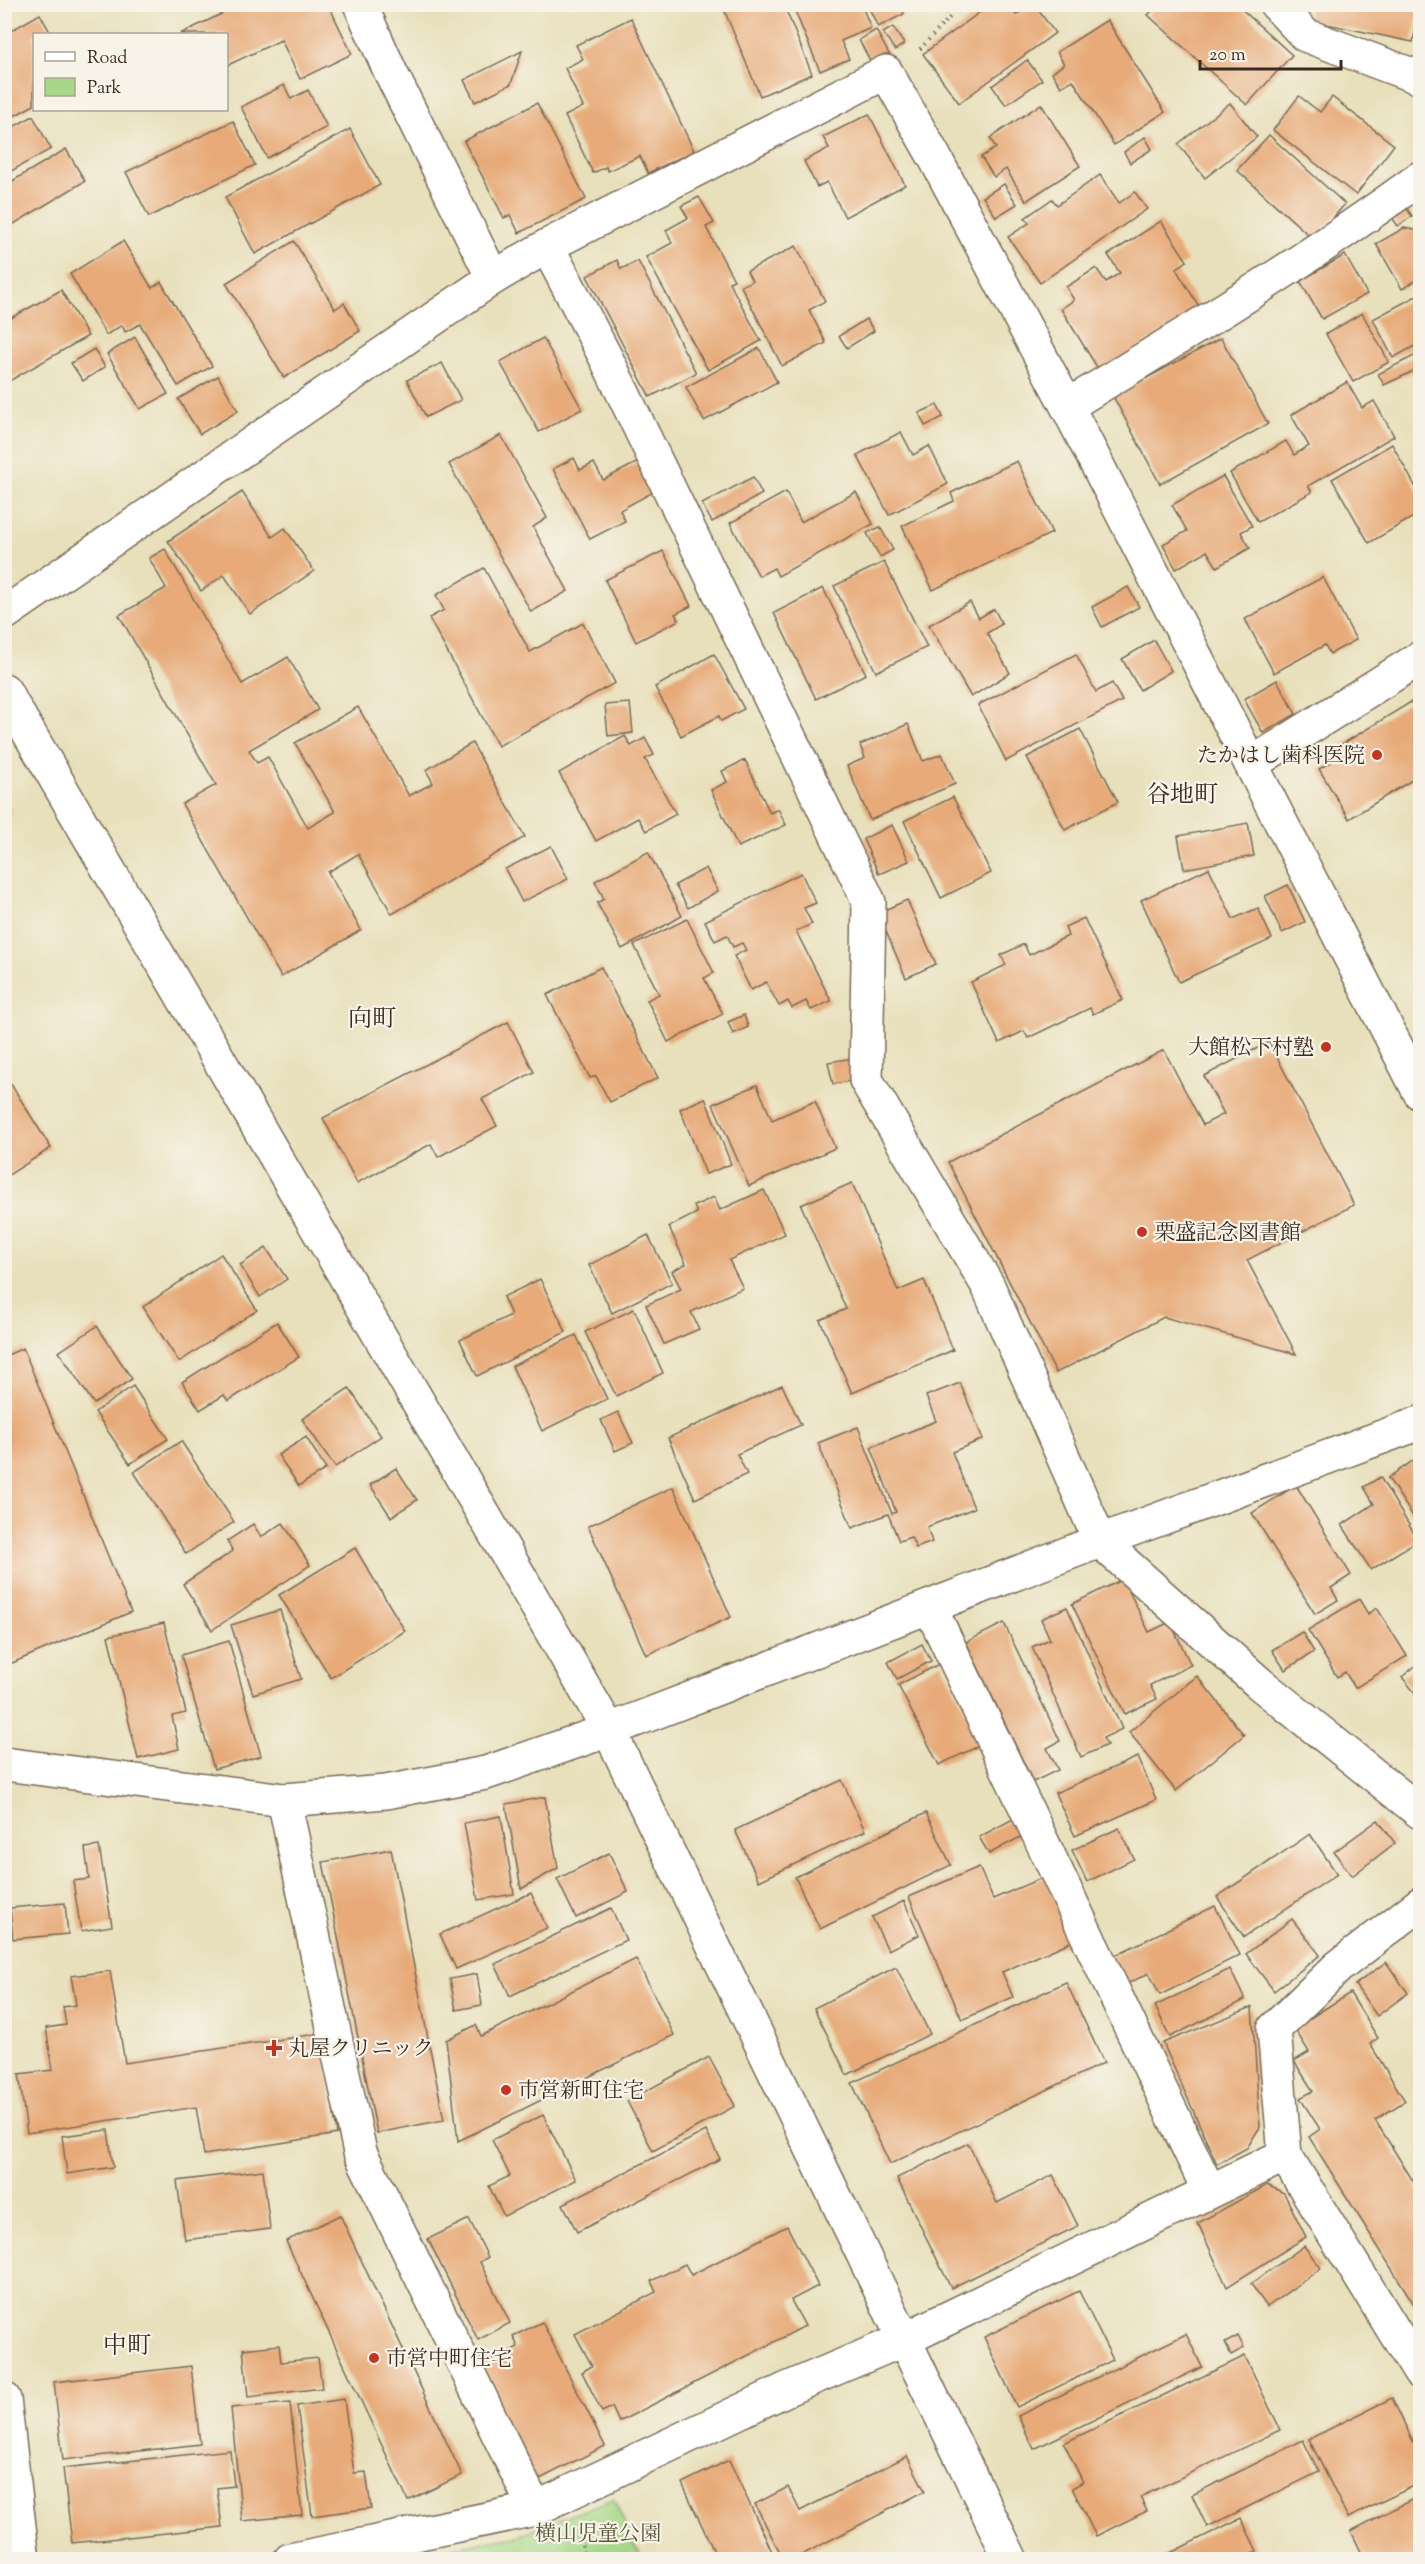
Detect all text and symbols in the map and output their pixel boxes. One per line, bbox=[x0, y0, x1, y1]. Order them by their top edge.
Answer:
legend bbox=[33, 33, 228, 111]
scale bar bbox=[1200, 33, 1341, 71]
text: 20 m bbox=[1209, 43, 1246, 69]
text: Road bbox=[87, 46, 127, 72]
text: Park bbox=[87, 76, 122, 102]
place label: たかはし歯科医院 bbox=[1197, 742, 1365, 772]
marker: たかはし歯科医院 bbox=[1370, 748, 1384, 762]
district label: 谷地町 bbox=[1146, 779, 1218, 813]
district label: 向町 bbox=[348, 1003, 396, 1037]
place label: 大館松下村塾 bbox=[1188, 1034, 1314, 1064]
marker: 大館松下村塾 bbox=[1319, 1040, 1333, 1054]
place label: 栗盛記念図書館 bbox=[1154, 1219, 1301, 1249]
marker: 栗盛記念図書館 bbox=[1135, 1225, 1149, 1239]
place label: 丸屋クリニック bbox=[288, 2035, 434, 2065]
marker: 丸屋クリニック bbox=[265, 2039, 283, 2057]
place label: 市営新町住宅 bbox=[518, 2077, 644, 2107]
marker: 市営新町住宅 bbox=[499, 2083, 513, 2097]
district label: 中町 bbox=[103, 2330, 151, 2364]
place label: 市営中町住宅 bbox=[386, 2345, 512, 2375]
marker: 市営中町住宅 bbox=[367, 2351, 381, 2365]
park label: 横山児童公園 bbox=[535, 2520, 661, 2550]

